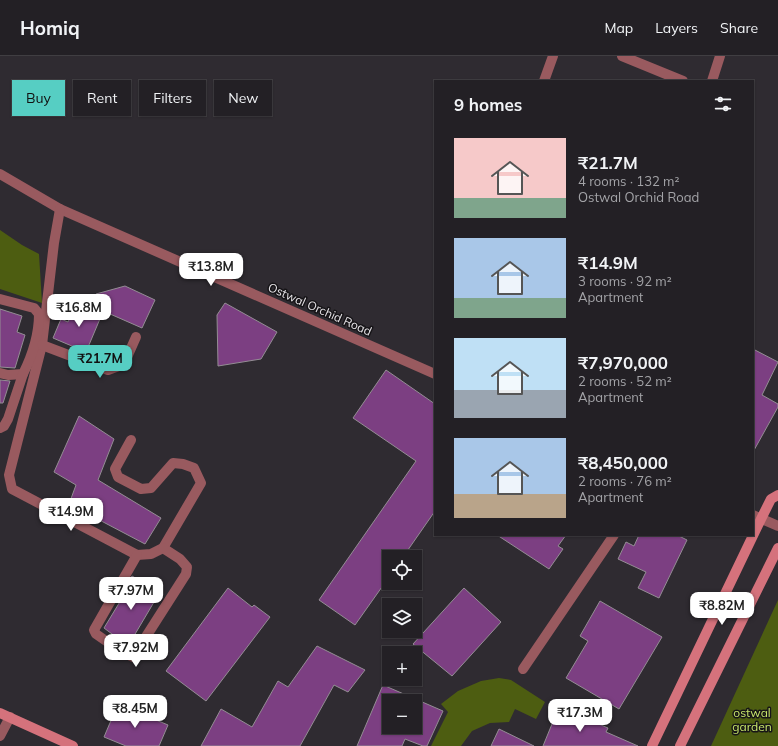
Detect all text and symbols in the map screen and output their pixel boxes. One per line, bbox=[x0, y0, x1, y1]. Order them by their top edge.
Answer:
text: Homiq bbox=[20, 16, 80, 40]
text: Map bbox=[604, 19, 633, 37]
text: Layers bbox=[655, 19, 698, 37]
text: Share bbox=[720, 19, 758, 37]
chip: Buy bbox=[12, 80, 65, 116]
chip: Rent bbox=[73, 80, 131, 116]
chip: Filters bbox=[139, 80, 206, 116]
chip: New bbox=[214, 80, 272, 116]
icon: filters bbox=[712, 93, 734, 115]
text: 9 homes bbox=[454, 94, 522, 115]
text: ₹21.7M bbox=[578, 152, 638, 173]
icon: home bbox=[486, 154, 534, 202]
text: 4 rooms · 132 m² bbox=[578, 173, 679, 189]
text: Ostwal Orchid Road bbox=[578, 189, 699, 205]
text: ₹14.9M bbox=[578, 252, 638, 273]
pin: ₹13.8M bbox=[178, 253, 244, 287]
icon: home bbox=[486, 254, 534, 302]
text: ₹13.8M bbox=[188, 258, 234, 274]
text: 3 rooms · 92 m² bbox=[578, 273, 672, 289]
street label: Ostwal Orchid Road bbox=[266, 279, 374, 339]
text: Apartment bbox=[578, 289, 643, 305]
pin: ₹16.8M bbox=[46, 294, 112, 328]
text: ₹16.8M bbox=[56, 299, 102, 315]
pin: ₹21.7M bbox=[67, 345, 133, 379]
text: ₹21.7M bbox=[77, 350, 123, 366]
text: ₹7,970,000 bbox=[578, 352, 668, 373]
icon: home bbox=[486, 354, 534, 402]
text: 2 rooms · 52 m² bbox=[578, 373, 672, 389]
text: Apartment bbox=[578, 389, 643, 405]
text: ₹8,450,000 bbox=[578, 452, 668, 473]
icon: home bbox=[486, 454, 534, 502]
text: 2 rooms · 76 m² bbox=[578, 473, 672, 489]
text: Apartment bbox=[578, 489, 643, 505]
pin: ₹14.9M bbox=[38, 498, 104, 532]
text: ₹14.9M bbox=[48, 503, 94, 519]
map controls bbox=[382, 550, 422, 734]
button: locate bbox=[382, 550, 422, 590]
pin: ₹7.97M bbox=[98, 577, 164, 611]
text: ₹7.97M bbox=[108, 582, 154, 598]
pin: ₹8.82M bbox=[689, 592, 755, 626]
text: ₹8.82M bbox=[699, 597, 745, 613]
button: layers bbox=[382, 598, 422, 638]
pin: ₹7.92M bbox=[103, 634, 169, 668]
text: ₹7.92M bbox=[113, 639, 159, 655]
button: + bbox=[382, 646, 422, 686]
button: − bbox=[382, 694, 422, 734]
pin: ₹8.45M bbox=[102, 695, 168, 729]
pin: ₹17.3M bbox=[547, 699, 613, 733]
text: ₹8.45M bbox=[112, 700, 158, 716]
text: ₹17.3M bbox=[557, 704, 603, 720]
park label: ostwal garden bbox=[732, 705, 772, 734]

